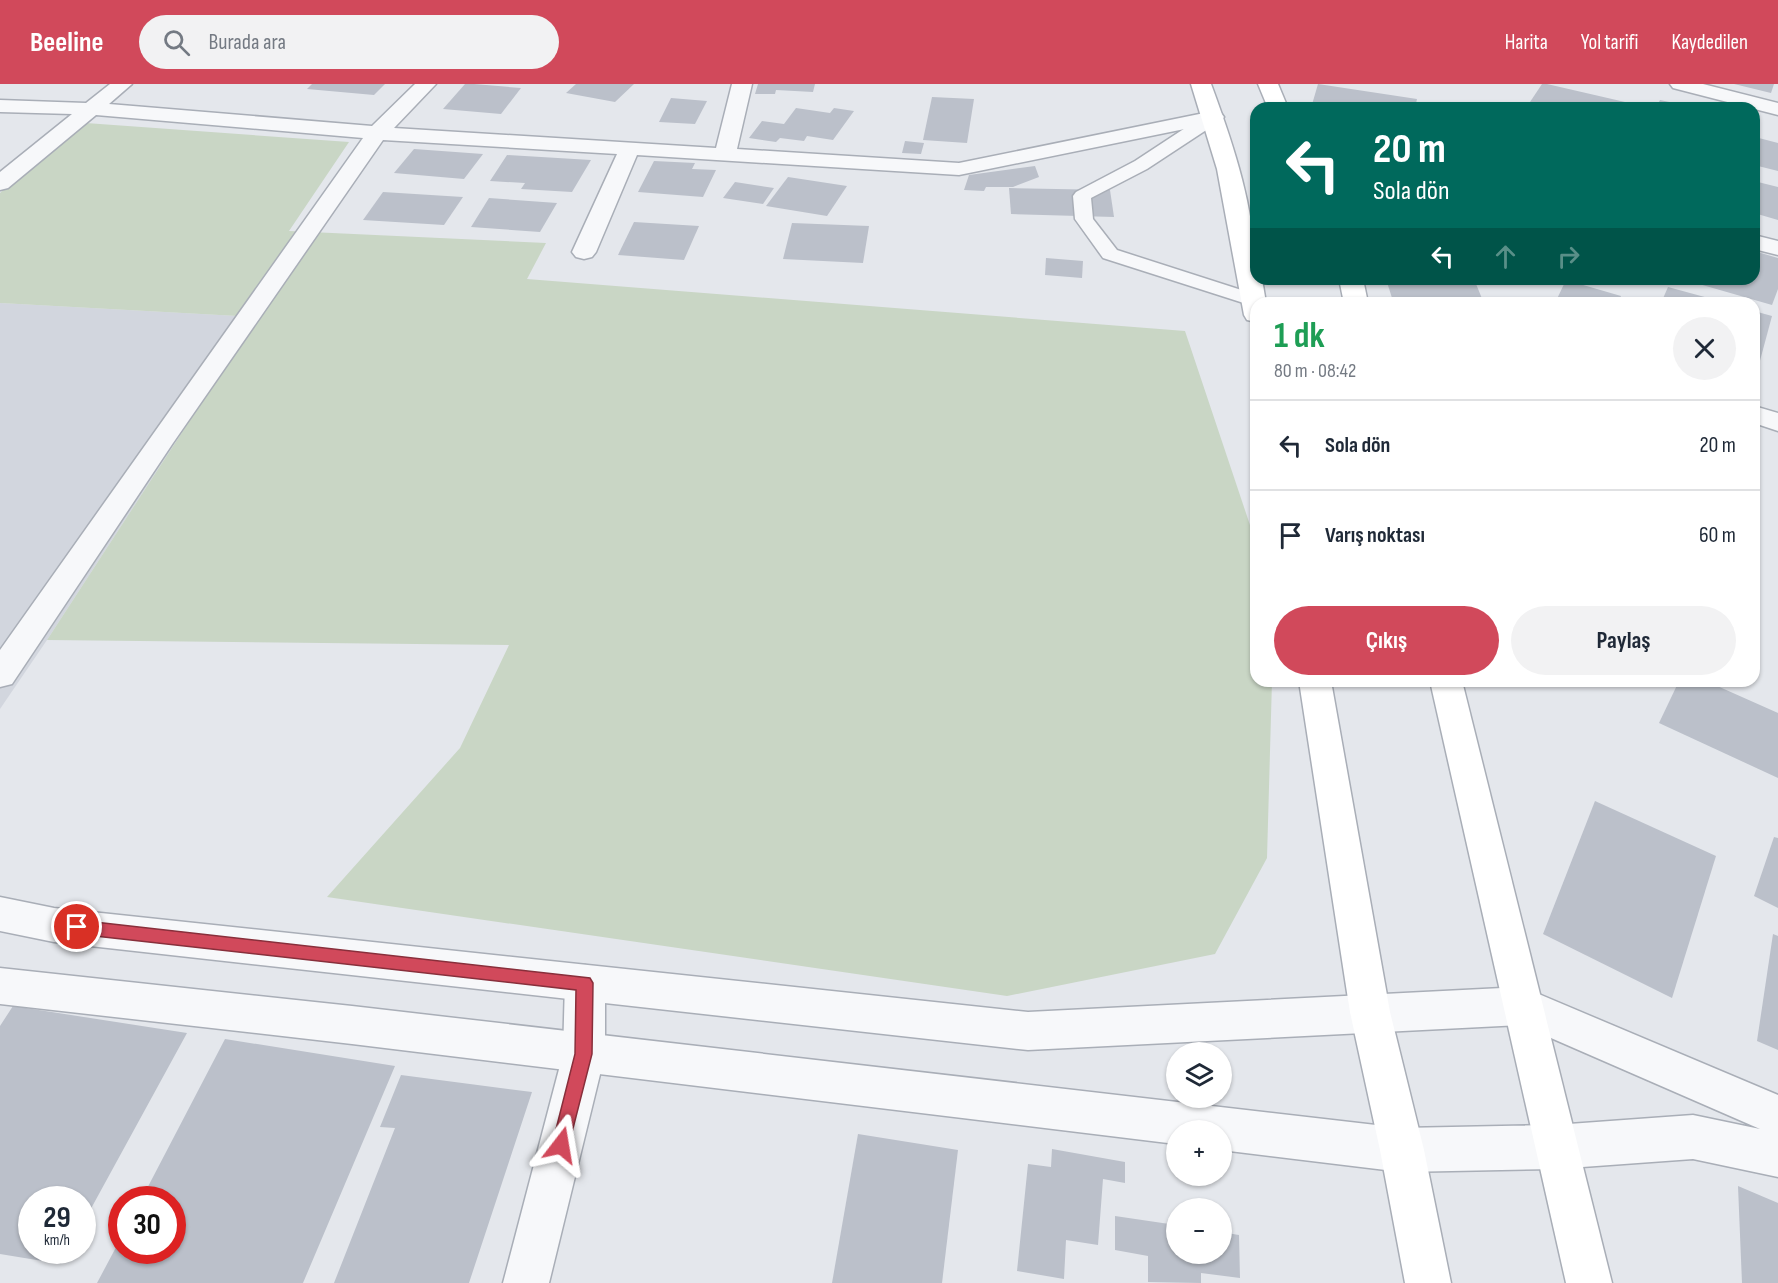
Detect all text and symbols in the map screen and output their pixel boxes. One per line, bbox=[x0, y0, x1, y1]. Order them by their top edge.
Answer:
search box bbox=[139, 15, 559, 69]
text: Beeline bbox=[30, 26, 103, 59]
icon: search bbox=[160, 26, 193, 59]
text: Burada ara bbox=[208, 29, 286, 56]
text: Harita bbox=[1505, 30, 1548, 55]
text: Yol tarifi bbox=[1581, 30, 1639, 55]
text: Kaydedilen bbox=[1672, 30, 1748, 55]
text: 20 m bbox=[1373, 124, 1446, 175]
icon: left bbox=[1274, 126, 1352, 204]
text: Sola dön bbox=[1373, 175, 1450, 207]
icon: left bbox=[1426, 240, 1459, 273]
icon: ahead bbox=[1489, 240, 1522, 273]
icon: right bbox=[1552, 240, 1585, 273]
text: 1 dk bbox=[1274, 315, 1325, 358]
button: close bbox=[1673, 317, 1736, 380]
text: 80 m · 08:42 bbox=[1274, 359, 1356, 383]
icon: left bbox=[1274, 429, 1307, 462]
text: Sola dön bbox=[1325, 432, 1390, 459]
text: 20 m bbox=[1700, 432, 1736, 459]
icon: arrive bbox=[1274, 519, 1307, 552]
text: Varış noktası bbox=[1325, 522, 1425, 549]
text: 60 m bbox=[1699, 522, 1736, 549]
button: Çıkış bbox=[1274, 606, 1499, 675]
button: Paylaş bbox=[1511, 606, 1736, 675]
pin bbox=[51, 901, 102, 952]
icon: arrive bbox=[60, 910, 93, 943]
map controls bbox=[1166, 1042, 1232, 1264]
button: layers bbox=[1166, 1042, 1232, 1108]
position arrow bbox=[529, 1113, 593, 1177]
button: + bbox=[1166, 1120, 1232, 1186]
speed limit sign: 30 bbox=[108, 1186, 186, 1264]
button: − bbox=[1166, 1198, 1232, 1264]
text: 29 bbox=[43, 1200, 71, 1236]
text: km/h bbox=[44, 1231, 70, 1250]

